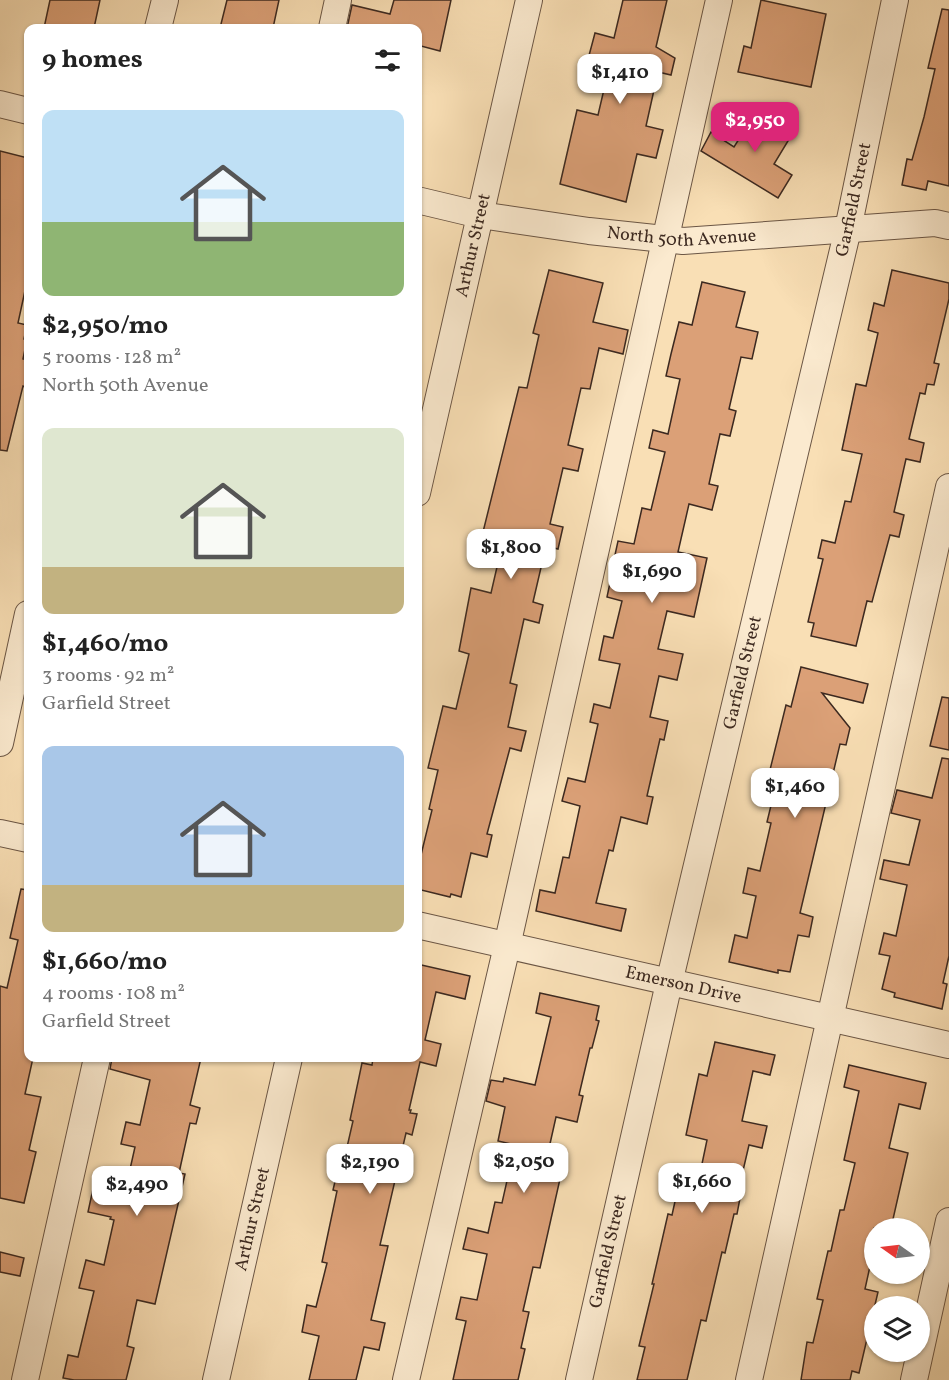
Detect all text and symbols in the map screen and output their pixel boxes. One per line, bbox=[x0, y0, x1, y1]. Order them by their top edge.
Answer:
text: 9 homes bbox=[42, 42, 143, 78]
icon: filters bbox=[371, 44, 404, 77]
pin: $1,410 bbox=[571, 54, 669, 105]
text: $1,410 bbox=[591, 59, 649, 87]
pin: $2,950 bbox=[706, 102, 804, 153]
text: $2,950 bbox=[725, 107, 785, 135]
street label: Garfield Street bbox=[829, 140, 878, 259]
icon: home bbox=[169, 149, 277, 257]
street label: Arthur Street bbox=[449, 191, 497, 300]
street label: North 50th Avenue bbox=[606, 220, 757, 253]
text: $2,950/mo bbox=[42, 308, 168, 344]
text: 5 rooms · 128 m² bbox=[42, 344, 181, 372]
text: North 50th Avenue bbox=[42, 372, 208, 400]
icon: home bbox=[169, 467, 277, 575]
pin: $1,800 bbox=[462, 529, 560, 580]
text: $1,800 bbox=[481, 534, 541, 562]
pin: $1,690 bbox=[603, 553, 701, 604]
text: $1,690 bbox=[622, 558, 682, 586]
street label: Garfield Street bbox=[717, 613, 768, 732]
text: $1,460/mo bbox=[42, 626, 168, 662]
text: 3 rooms · 92 m² bbox=[42, 662, 174, 690]
text: Garfield Street bbox=[42, 690, 171, 718]
pin: $1,460 bbox=[746, 768, 844, 819]
text: $1,460 bbox=[765, 773, 825, 801]
icon: home bbox=[169, 785, 277, 893]
text: $1,660/mo bbox=[42, 944, 167, 980]
street label: Emerson Drive bbox=[623, 960, 744, 1010]
text: 4 rooms · 108 m² bbox=[42, 980, 185, 1008]
text: Garfield Street bbox=[42, 1008, 171, 1036]
pin: $2,050 bbox=[475, 1143, 573, 1194]
pin: $2,190 bbox=[321, 1144, 419, 1195]
text: $2,050 bbox=[493, 1148, 555, 1176]
text: $2,190 bbox=[341, 1149, 399, 1177]
pin: $1,660 bbox=[653, 1163, 751, 1214]
street label: Arthur Street bbox=[229, 1165, 276, 1273]
pin: $2,490 bbox=[88, 1166, 186, 1217]
text: $1,660 bbox=[672, 1168, 732, 1196]
text: $2,490 bbox=[106, 1171, 168, 1199]
street label: Garfield Street bbox=[583, 1192, 633, 1311]
north arrow bbox=[864, 1218, 930, 1284]
map controls bbox=[864, 1218, 930, 1362]
button: layers bbox=[864, 1296, 930, 1362]

